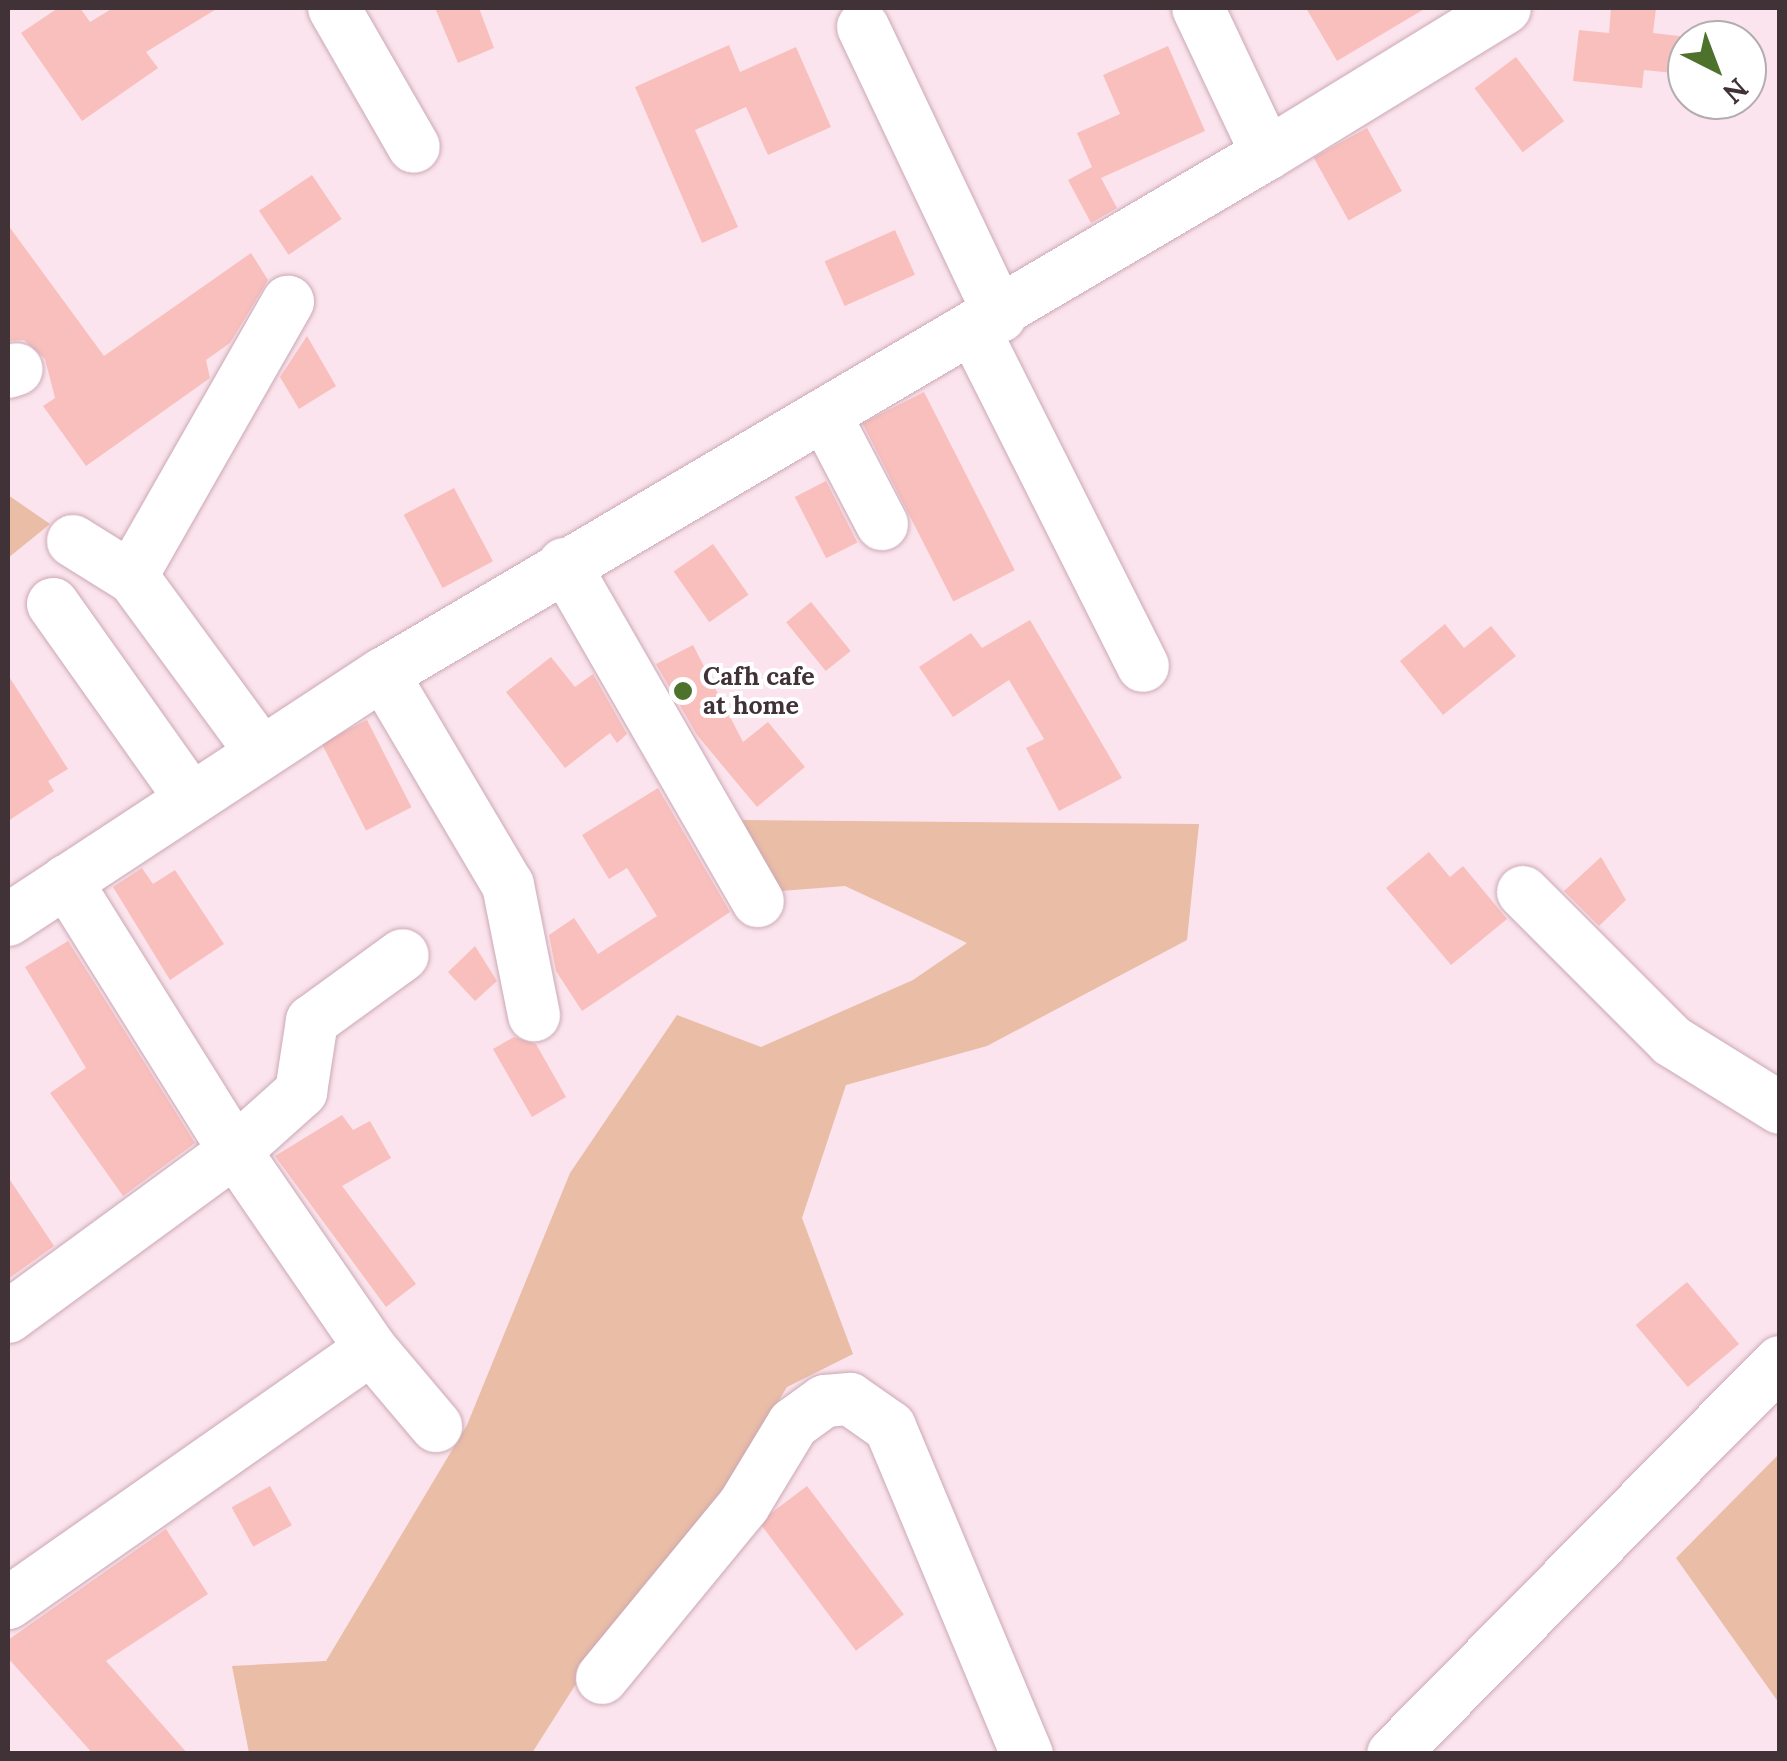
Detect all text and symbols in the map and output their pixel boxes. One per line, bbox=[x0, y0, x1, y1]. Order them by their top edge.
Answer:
north arrow bbox=[1667, 20, 1767, 120]
text: N bbox=[1716, 70, 1756, 111]
place label: Cafh cafe at home bbox=[703, 662, 815, 721]
marker: Cafh cafe at home bbox=[672, 680, 694, 702]

